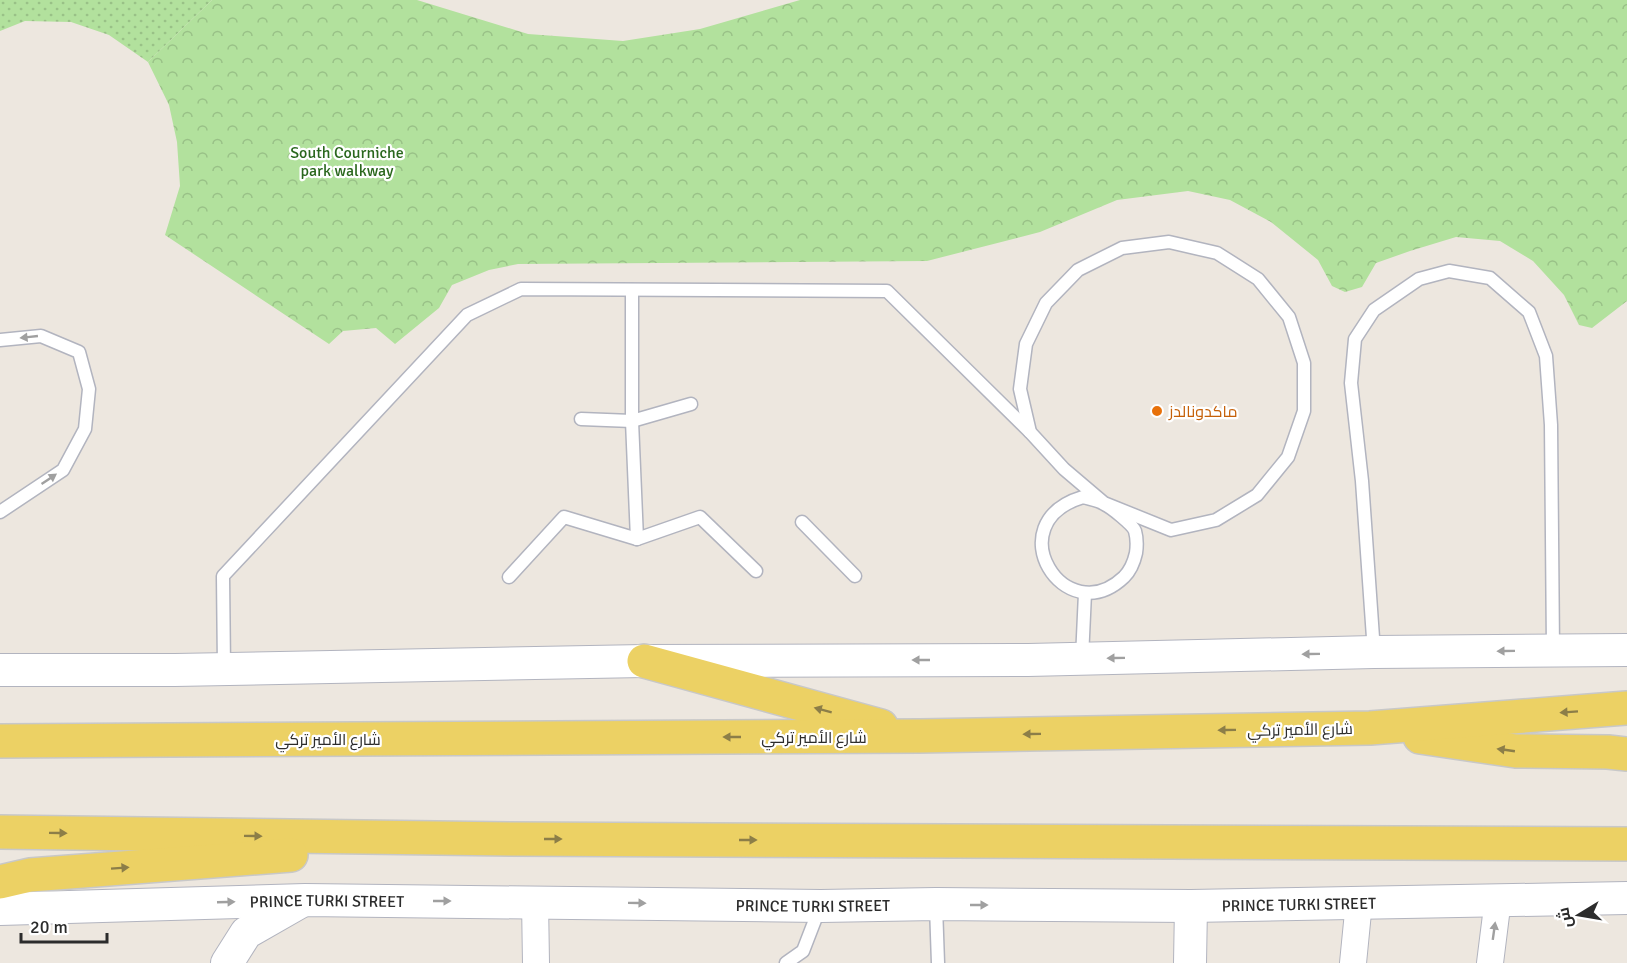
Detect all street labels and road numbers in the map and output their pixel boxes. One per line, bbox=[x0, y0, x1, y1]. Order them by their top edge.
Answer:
street label: شارع الأمير تركي bbox=[1247, 719, 1353, 744]
street label: شارع الأمير تركي bbox=[761, 728, 867, 751]
street label: شارع الأمير تركي bbox=[275, 730, 381, 753]
street label: PRINCE TURKI STREET bbox=[249, 891, 404, 913]
street label: PRINCE TURKI STREET bbox=[1221, 894, 1376, 916]
street label: PRINCE TURKI STREET bbox=[735, 896, 890, 917]

